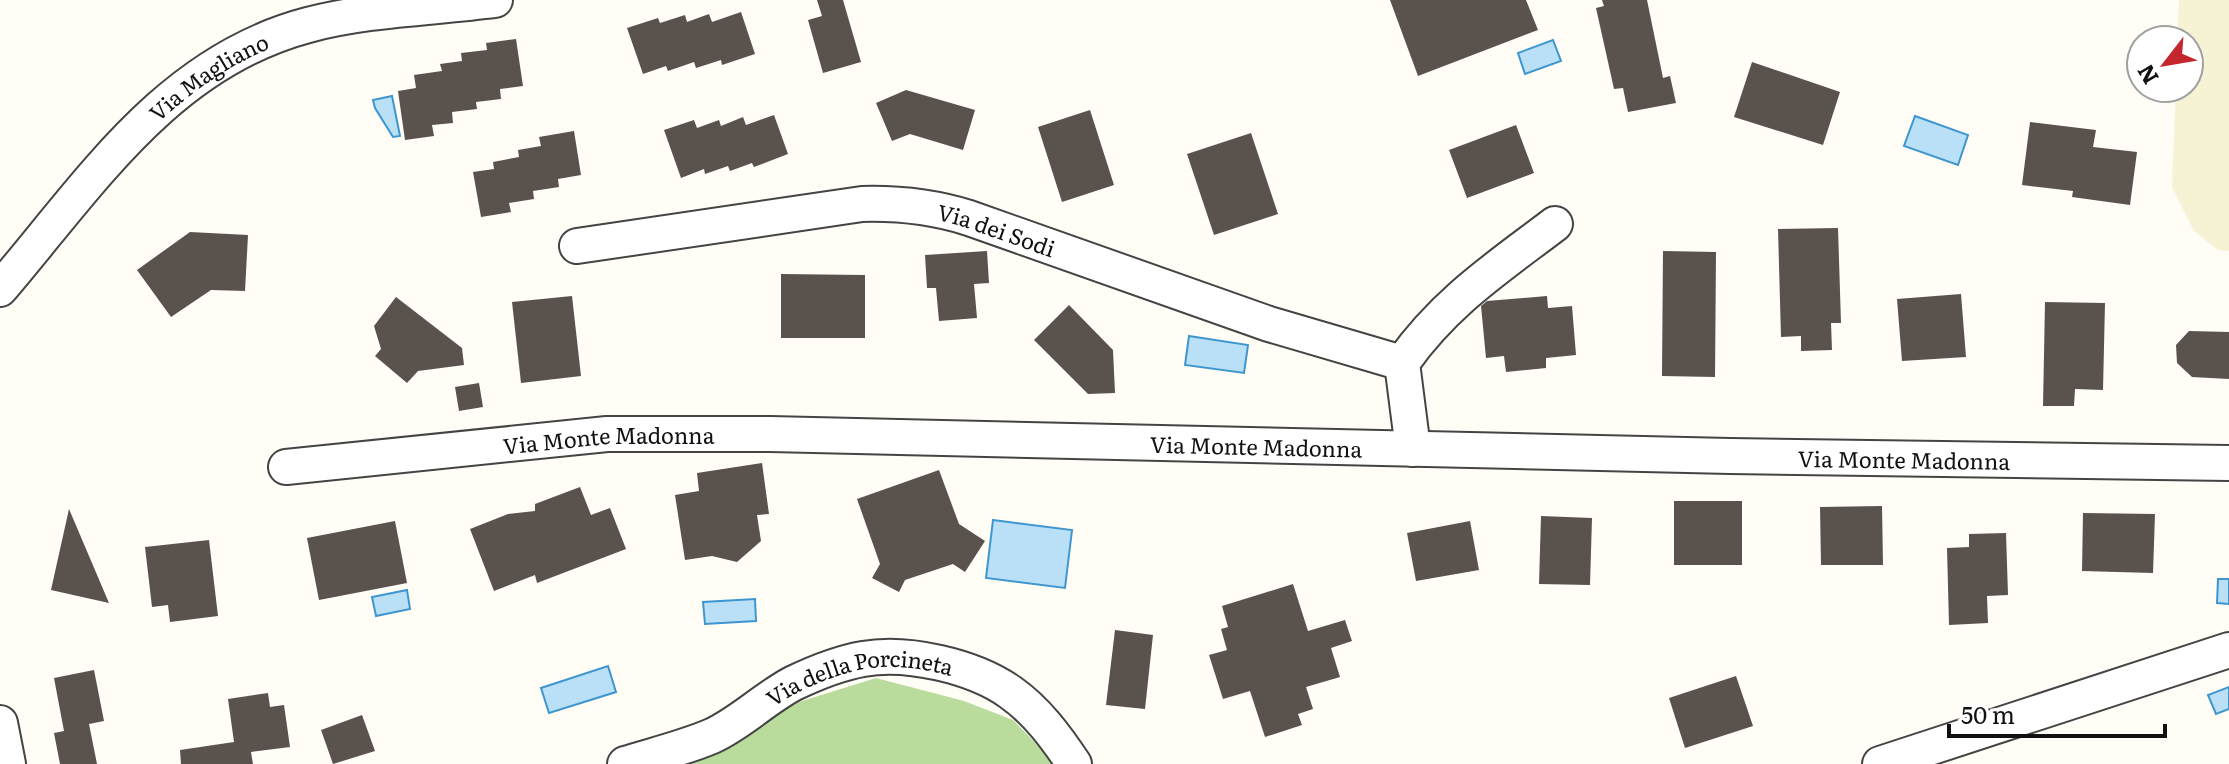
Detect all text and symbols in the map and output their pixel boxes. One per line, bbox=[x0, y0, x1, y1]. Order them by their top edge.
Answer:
street label: Via Magliano bbox=[140, 24, 273, 128]
north arrow bbox=[2125, 24, 2205, 104]
text: N bbox=[2128, 59, 2165, 91]
street label: Via dei Sodi bbox=[934, 194, 1060, 264]
street label: Via Monte Madonna bbox=[501, 417, 715, 461]
street label: Via Monte Madonna bbox=[1150, 426, 1363, 464]
street label: Via Monte Madonna bbox=[1798, 440, 2011, 476]
street label: Via della Porcineta bbox=[759, 640, 958, 713]
scale bar bbox=[1949, 688, 2165, 738]
text: 50 m bbox=[1961, 696, 2015, 731]

